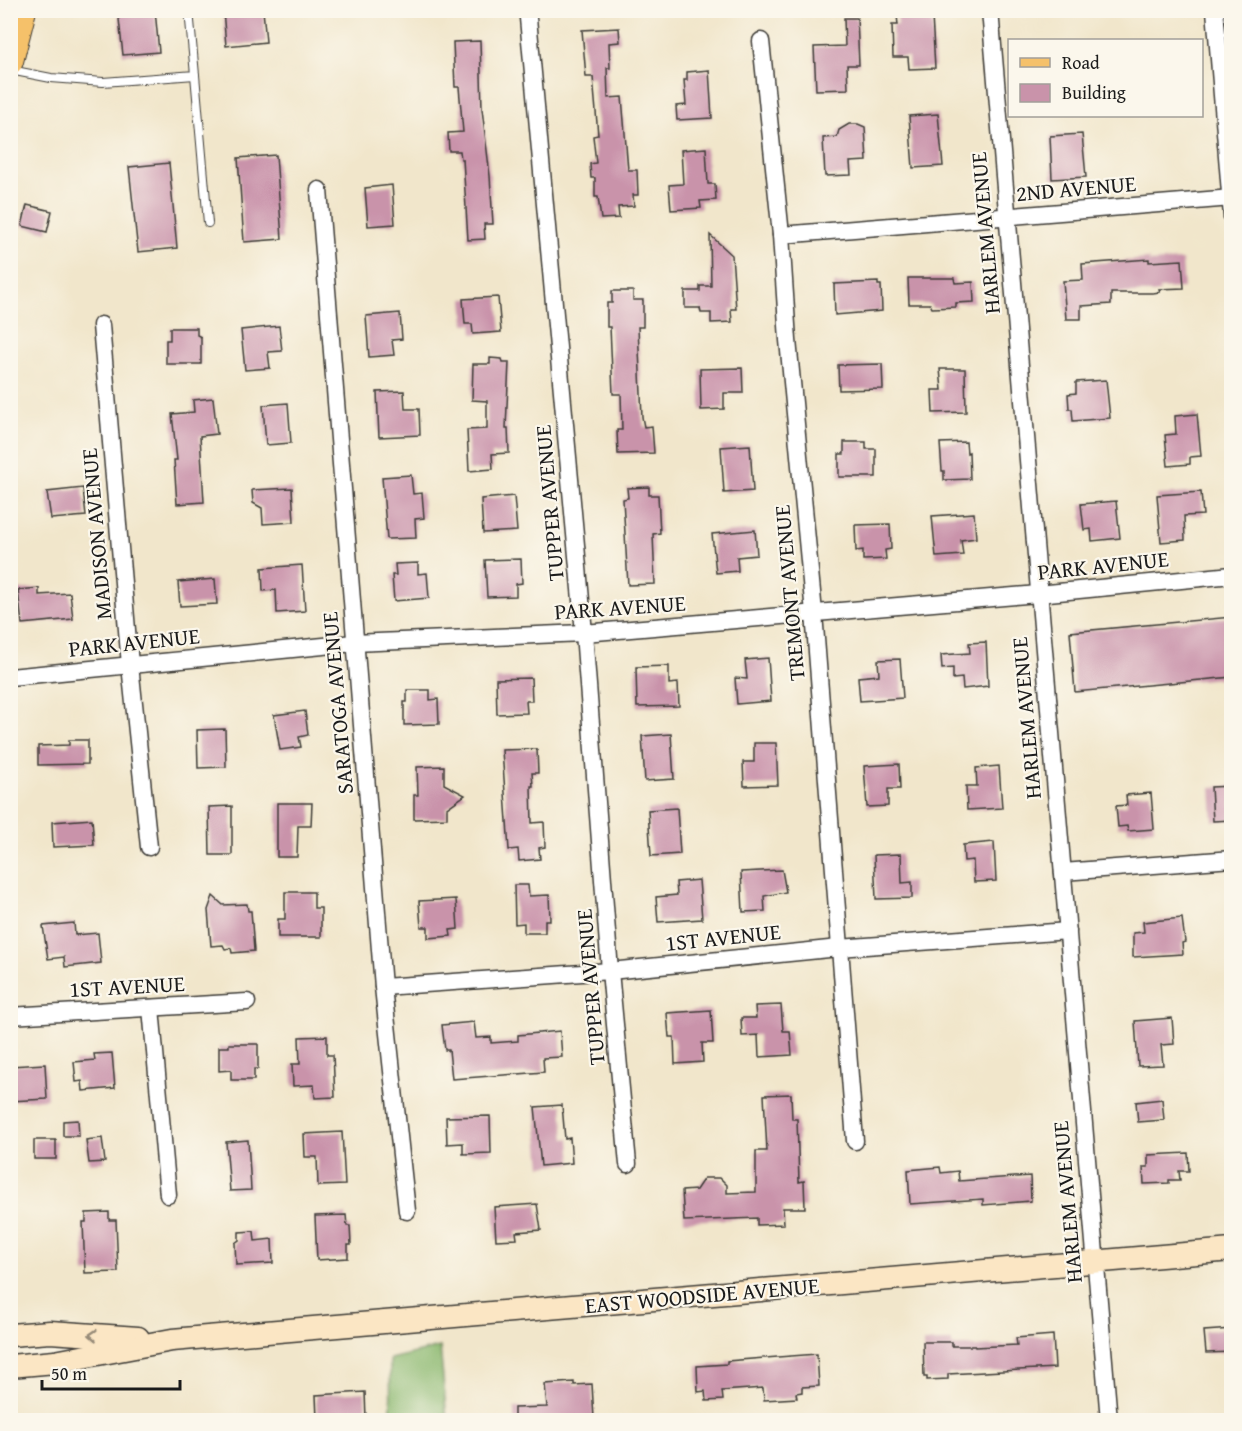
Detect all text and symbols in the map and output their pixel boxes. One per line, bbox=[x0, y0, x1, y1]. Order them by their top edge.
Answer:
legend bbox=[1008, 39, 1203, 117]
text: Road bbox=[1062, 49, 1100, 76]
text: Building bbox=[1062, 79, 1126, 106]
street label: HARLEM AVENUE bbox=[962, 151, 1008, 315]
street label: 2ND AVENUE bbox=[1015, 167, 1137, 209]
street label: TUPPER AVENUE bbox=[526, 424, 572, 582]
street label: MADISON AVENUE bbox=[73, 447, 119, 621]
street label: TREMONT AVENUE bbox=[765, 504, 813, 682]
street label: PARK AVENUE bbox=[1036, 542, 1170, 588]
street label: PARK AVENUE bbox=[553, 586, 687, 628]
street label: SARATOGA AVENUE bbox=[313, 610, 361, 796]
street label: PARK AVENUE bbox=[67, 619, 201, 665]
street label: HARLEM AVENUE bbox=[1003, 636, 1049, 800]
street label: TUPPER AVENUE bbox=[567, 908, 613, 1066]
street label: 1ST AVENUE bbox=[664, 915, 782, 959]
street label: 1ST AVENUE bbox=[68, 967, 186, 1005]
street label: HARLEM AVENUE bbox=[1044, 1120, 1090, 1284]
street label: EAST WOODSIDE AVENUE bbox=[584, 1269, 820, 1321]
one-way arrow bbox=[88, 1329, 97, 1342]
scale bar bbox=[42, 1353, 180, 1391]
text: 50 m bbox=[51, 1360, 87, 1387]

